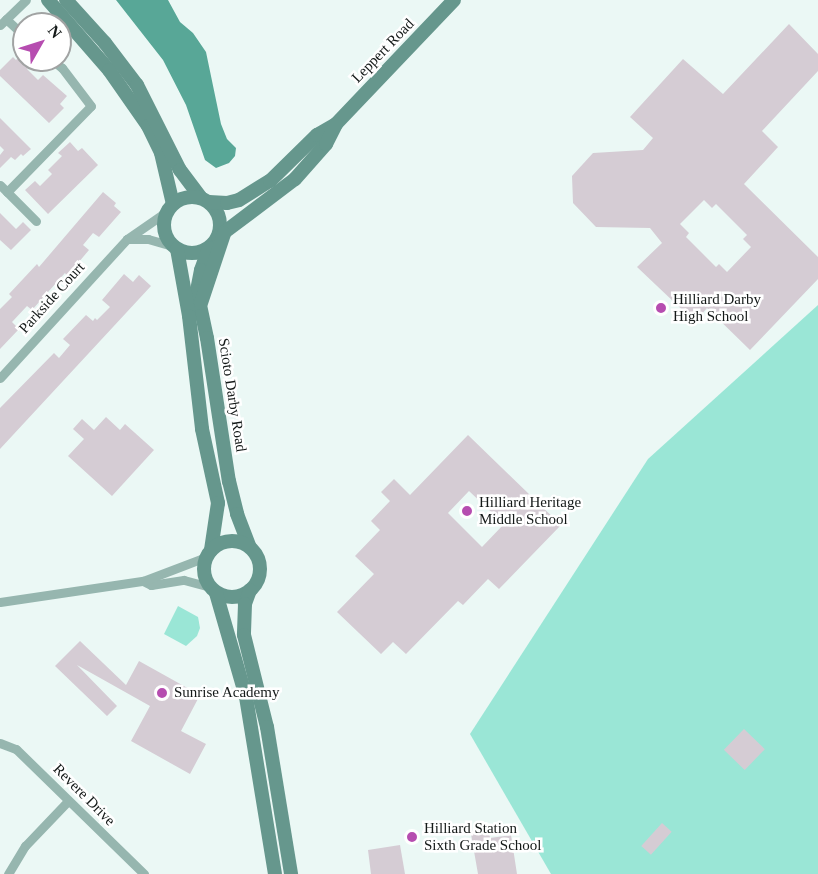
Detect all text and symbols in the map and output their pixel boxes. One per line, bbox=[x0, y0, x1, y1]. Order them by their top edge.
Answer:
north arrow bbox=[12, 12, 72, 72]
street label: Leppert Road bbox=[348, 15, 418, 87]
text: N bbox=[45, 22, 65, 41]
street label: Parkside Court bbox=[15, 259, 89, 337]
place label: Hilliard Darby High School bbox=[673, 290, 761, 325]
marker: Hilliard Darby High School bbox=[654, 301, 668, 315]
street label: Scioto Darby Road bbox=[214, 337, 250, 453]
place label: Hilliard Heritage Middle School bbox=[479, 493, 581, 528]
marker: Hilliard Heritage Middle School bbox=[460, 504, 474, 518]
place label: Sunrise Academy bbox=[174, 684, 280, 702]
marker: Sunrise Academy bbox=[155, 686, 169, 700]
street label: Revere Drive bbox=[49, 760, 119, 830]
place label: Hilliard Station Sixth Grade School bbox=[424, 819, 541, 854]
marker: Hilliard Station Sixth Grade School bbox=[405, 830, 419, 844]

